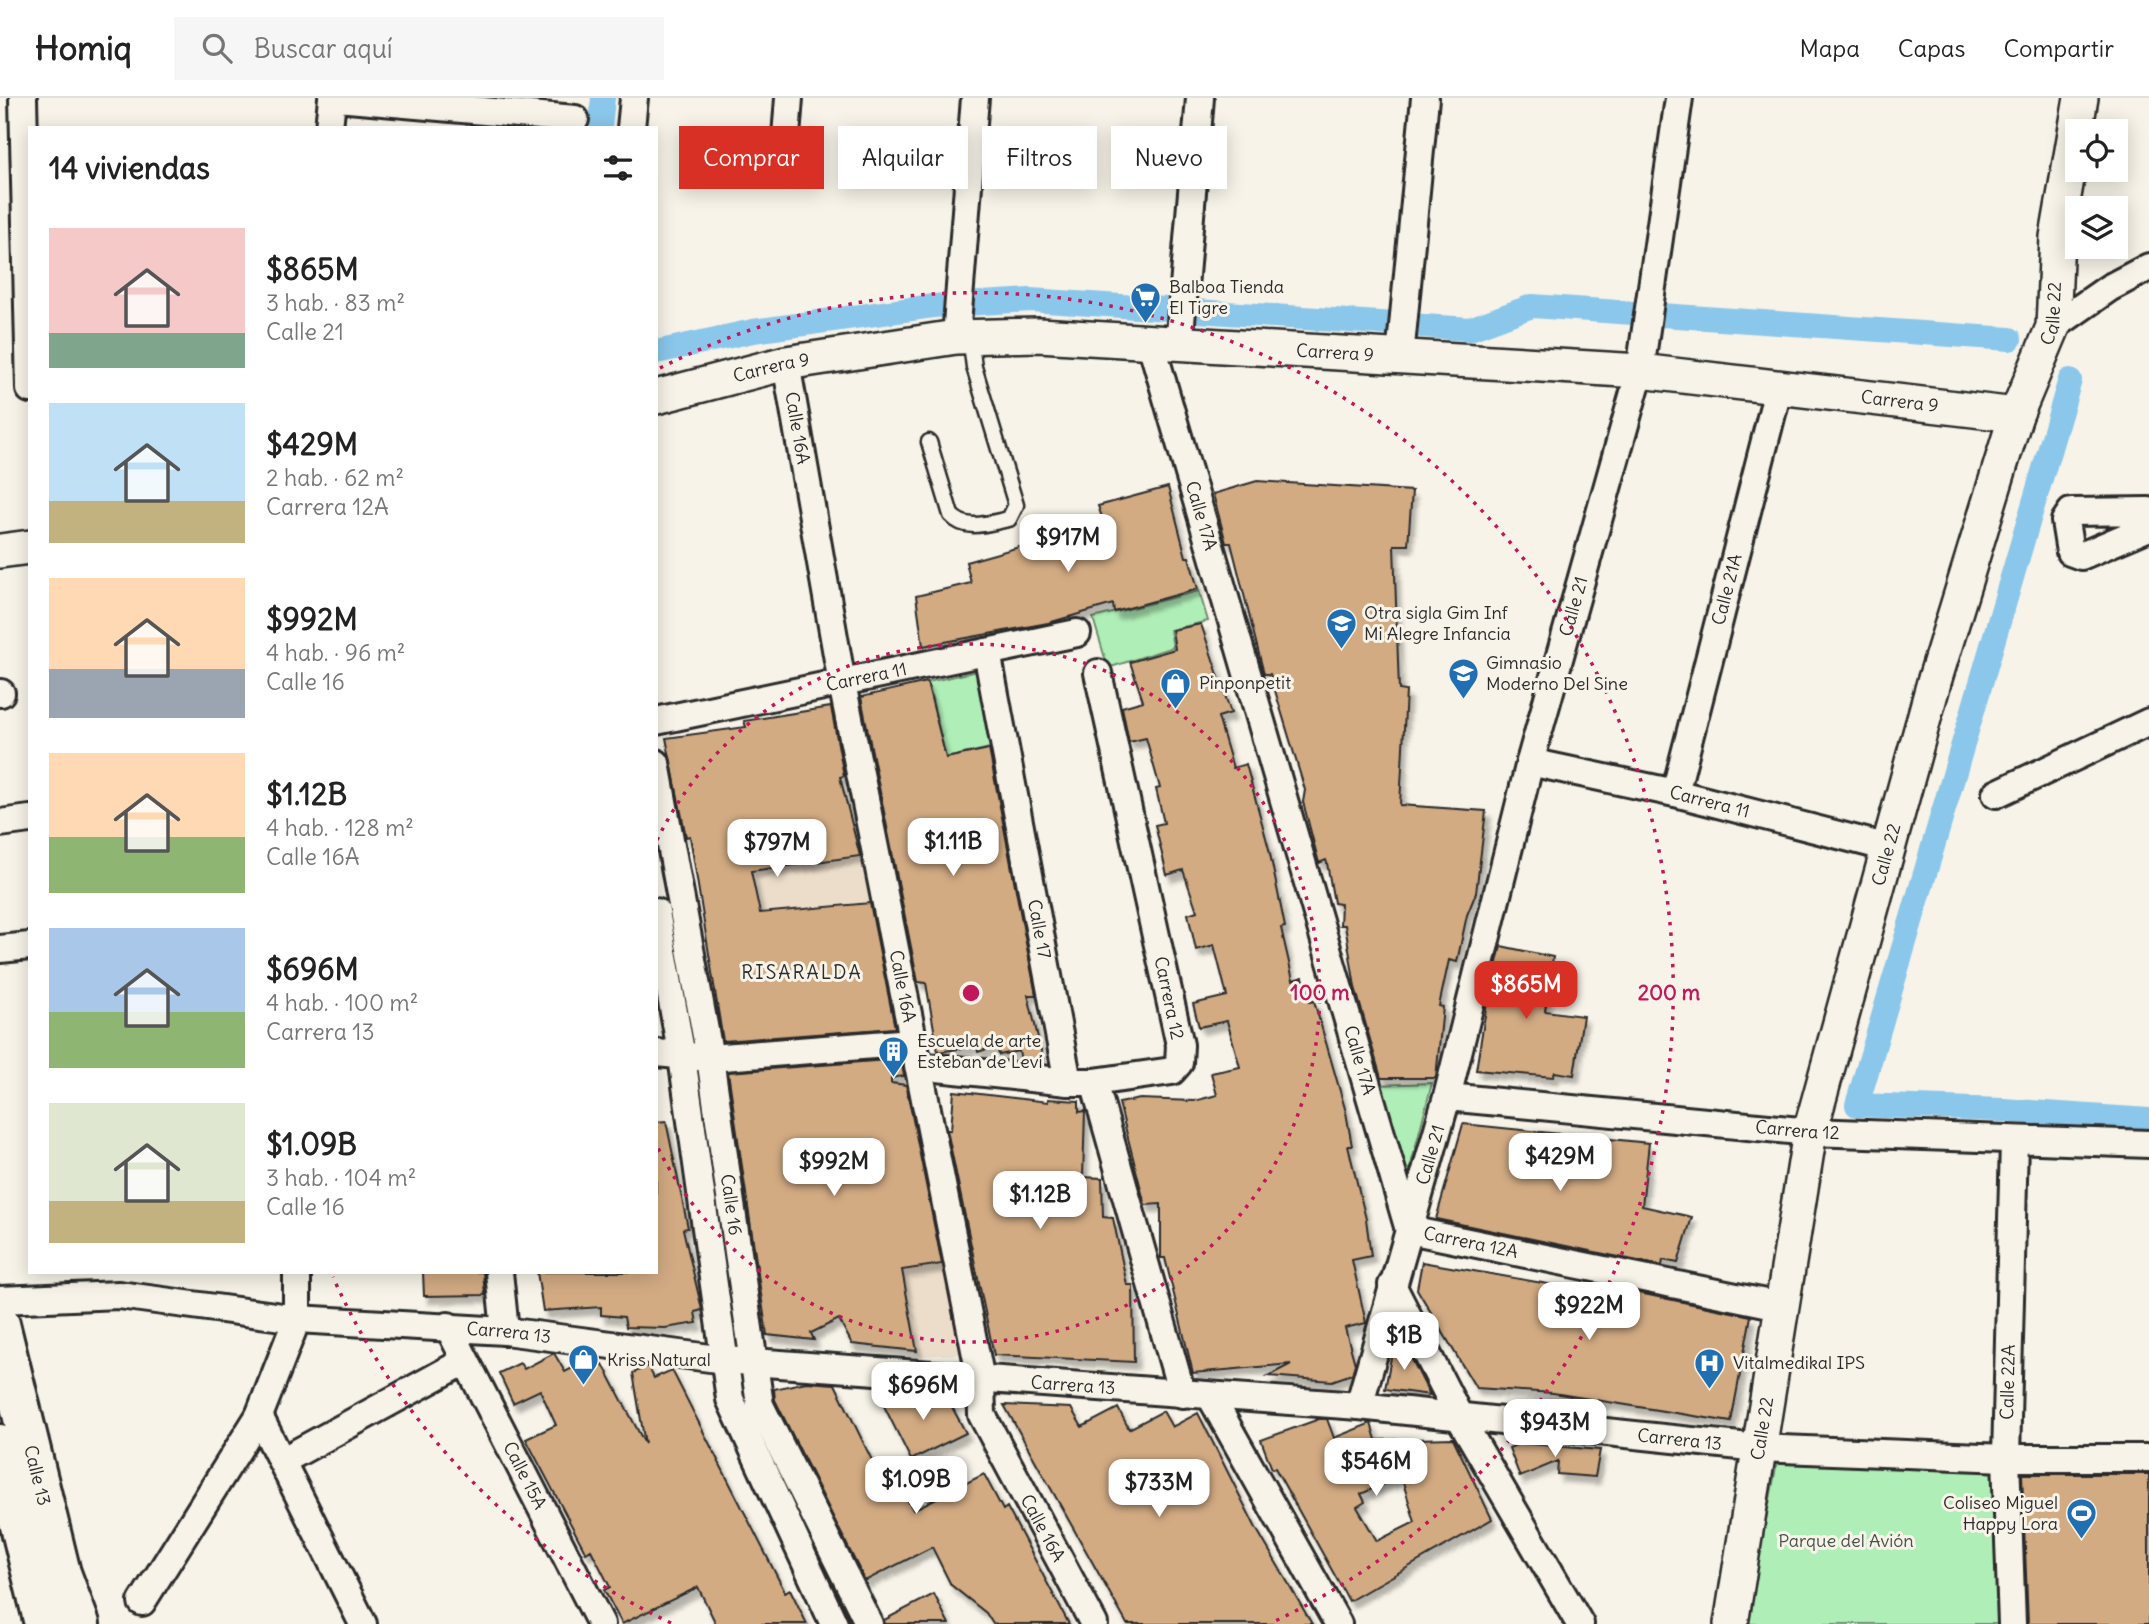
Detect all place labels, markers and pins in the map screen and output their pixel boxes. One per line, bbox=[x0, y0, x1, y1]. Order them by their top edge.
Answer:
place label: Balboa Tienda El Tigre bbox=[1169, 275, 1284, 319]
supermarket icon: Balboa Tienda El Tigre bbox=[1129, 280, 1163, 324]
pin: $917M bbox=[1019, 514, 1117, 574]
place label: Otra sigla Gim Inf Mi Alegre Infancia bbox=[1364, 601, 1511, 645]
school or university icon: Otra sigla Gim Inf Mi Alegre Infancia bbox=[1324, 606, 1358, 650]
place label: Gimnasio Moderno Del Sine bbox=[1486, 651, 1628, 695]
school or university icon: Gimnasio Moderno Del Sine bbox=[1446, 656, 1480, 700]
shop icon: Pinponpetit bbox=[1159, 666, 1193, 710]
place label: Pinponpetit bbox=[1199, 671, 1291, 694]
pin: $1.11B bbox=[896, 818, 1010, 878]
pin: $797M bbox=[728, 820, 826, 879]
pin: $865M bbox=[1477, 962, 1575, 1021]
centre of rings bbox=[959, 981, 983, 1005]
place label: Escuela de arte Esteban de Leví bbox=[917, 1029, 1042, 1073]
building icon: Escuela de arte Esteban de Leví bbox=[877, 1034, 911, 1078]
pin: $429M bbox=[1511, 1134, 1609, 1193]
pin: $992M bbox=[785, 1138, 883, 1198]
pin: $1.12B bbox=[983, 1172, 1097, 1231]
pin: $922M bbox=[1540, 1282, 1638, 1342]
pin: $1B bbox=[1370, 1312, 1438, 1372]
shop icon: Kriss Natural bbox=[567, 1343, 601, 1387]
hospital icon: Vitalmedikal IPS bbox=[1693, 1346, 1727, 1390]
place label: Kriss Natural bbox=[607, 1348, 711, 1371]
place label: Vitalmedikal IPS bbox=[1733, 1351, 1865, 1374]
pin: $696M bbox=[874, 1362, 972, 1422]
pin: $943M bbox=[1506, 1400, 1604, 1459]
pin: $546M bbox=[1327, 1438, 1425, 1498]
pin: $1.09B bbox=[859, 1456, 973, 1516]
pin: $733M bbox=[1110, 1460, 1208, 1519]
place label: Coliseo Miguel Happy Lora bbox=[1943, 1491, 2058, 1535]
sports icon: Coliseo Miguel Happy Lora bbox=[2064, 1496, 2098, 1540]

